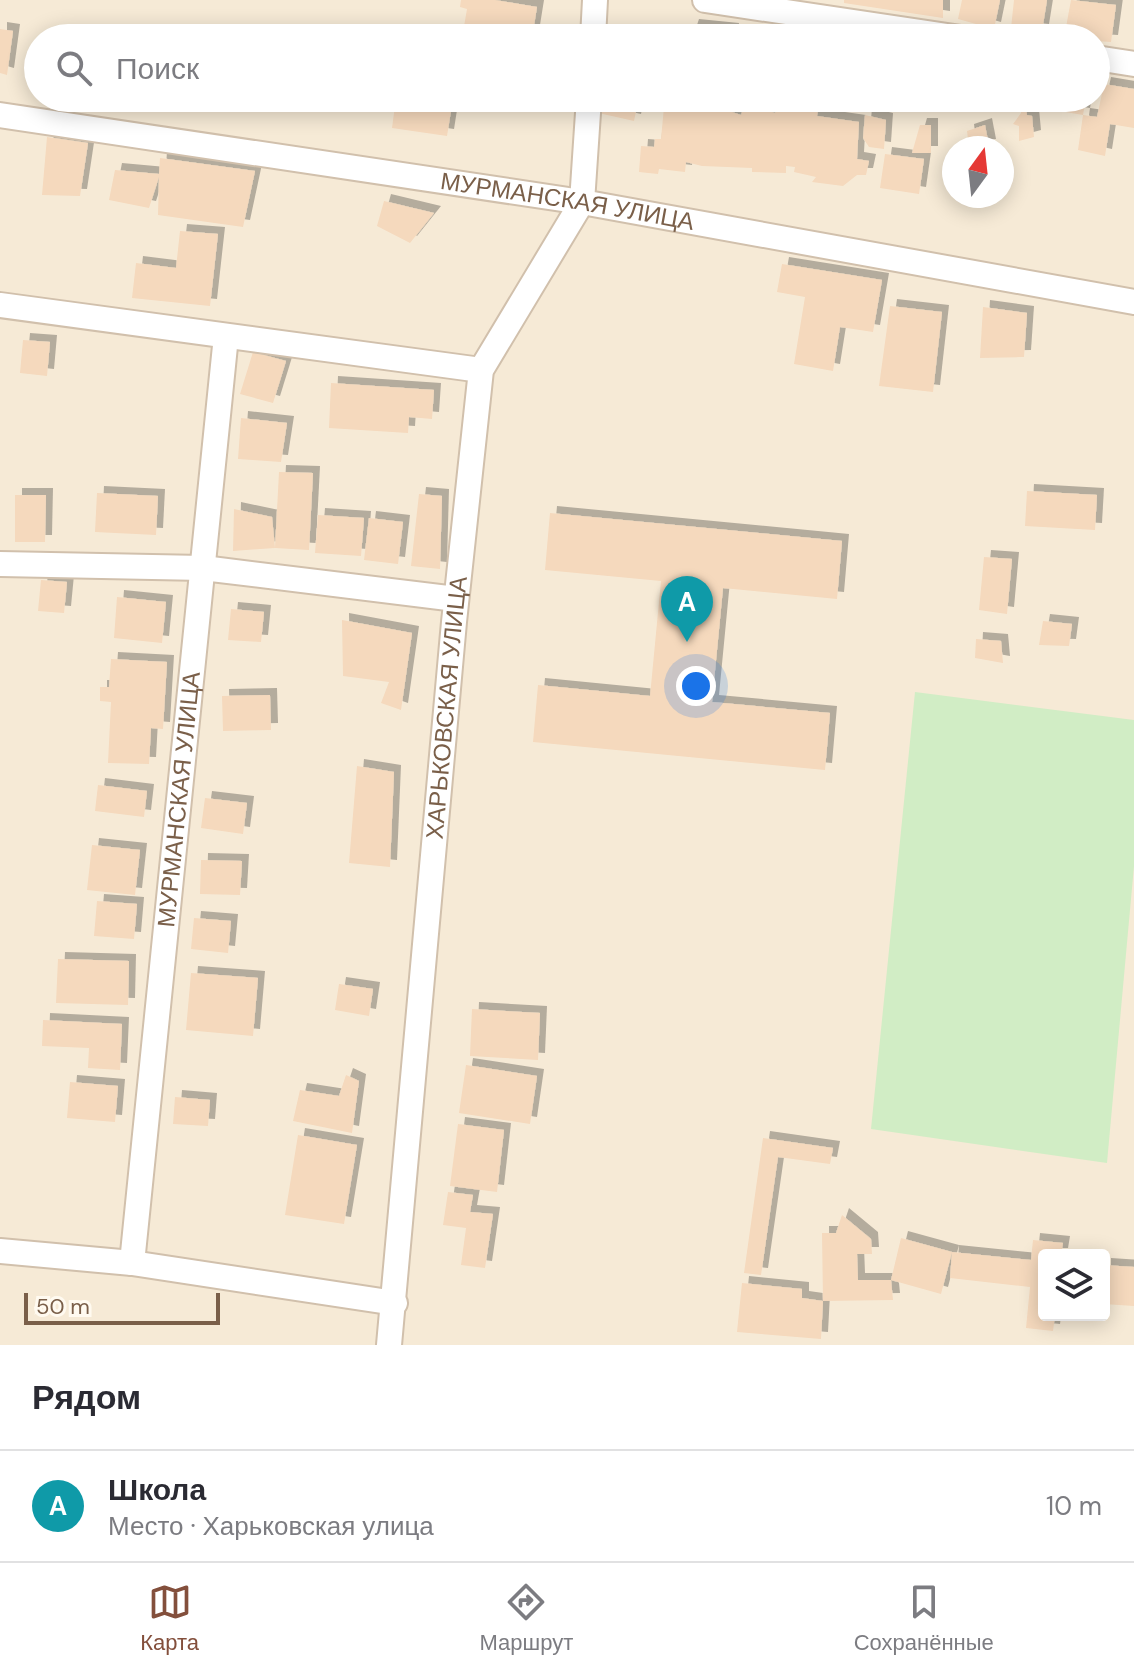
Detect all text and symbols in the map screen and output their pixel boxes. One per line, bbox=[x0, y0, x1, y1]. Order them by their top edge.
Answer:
search box bbox=[24, 24, 1110, 112]
icon: search bbox=[52, 46, 96, 90]
text: Поиск bbox=[116, 49, 199, 88]
north arrow bbox=[942, 136, 1014, 208]
street label: МУРМАНСКАЯ УЛИЦА bbox=[439, 165, 697, 237]
street label: ХАРЬКОВСКАЯ УЛИЦА bbox=[419, 575, 474, 840]
pin: A bbox=[661, 576, 713, 642]
your location bbox=[676, 666, 716, 706]
street label: МУРМАНСКАЯ УЛИЦА bbox=[150, 670, 207, 929]
map controls bbox=[1038, 1249, 1110, 1321]
button: layers bbox=[1038, 1249, 1110, 1321]
scale bar bbox=[24, 1289, 220, 1325]
text: 50 m bbox=[36, 1292, 90, 1321]
text: Рядом bbox=[32, 1375, 141, 1420]
text: Школа bbox=[108, 1470, 206, 1509]
text: A bbox=[49, 1489, 67, 1523]
text: 10 m bbox=[1046, 1489, 1102, 1523]
text: Место · Харьковская улица bbox=[108, 1509, 434, 1543]
tab: Карта bbox=[140, 1580, 199, 1657]
tab: Маршрут bbox=[480, 1580, 573, 1657]
tab: Сохранённые bbox=[854, 1580, 994, 1657]

